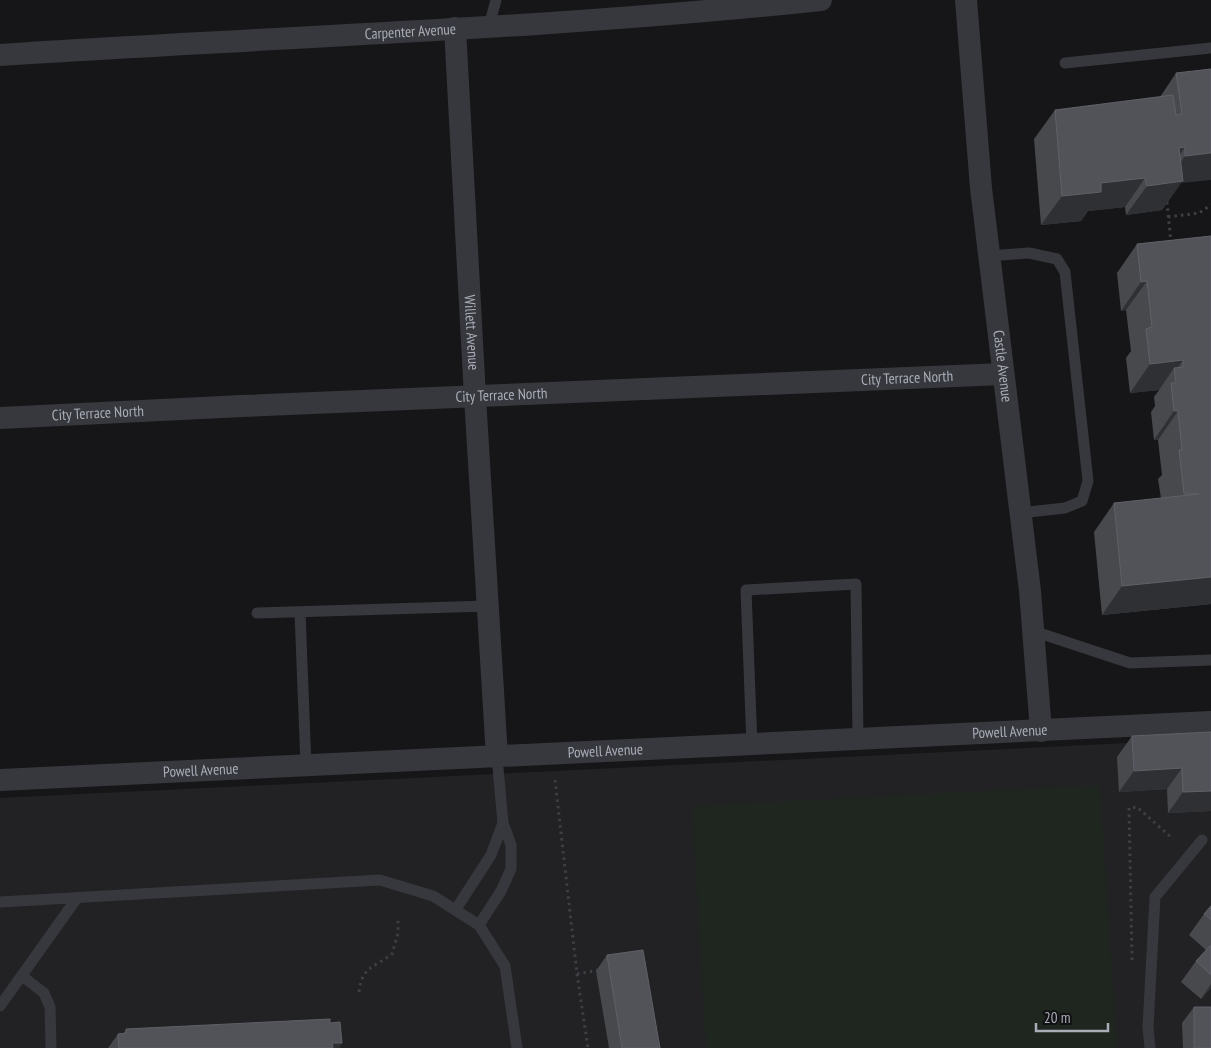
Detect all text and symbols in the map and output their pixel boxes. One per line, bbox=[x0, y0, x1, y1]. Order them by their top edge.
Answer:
street label: Carpenter Avenue bbox=[364, 19, 456, 43]
street label: Willett Avenue bbox=[460, 294, 484, 371]
street label: Castle Avenue bbox=[989, 329, 1017, 403]
street label: City Terrace North bbox=[861, 366, 954, 389]
street label: City Terrace North bbox=[455, 383, 548, 406]
street label: City Terrace North bbox=[51, 401, 144, 424]
street label: Powell Avenue bbox=[972, 720, 1048, 742]
street label: Powell Avenue bbox=[567, 739, 643, 762]
street label: Powell Avenue bbox=[163, 759, 239, 781]
scale bar bbox=[1036, 1000, 1108, 1032]
text: 20 m bbox=[1044, 1008, 1070, 1027]

